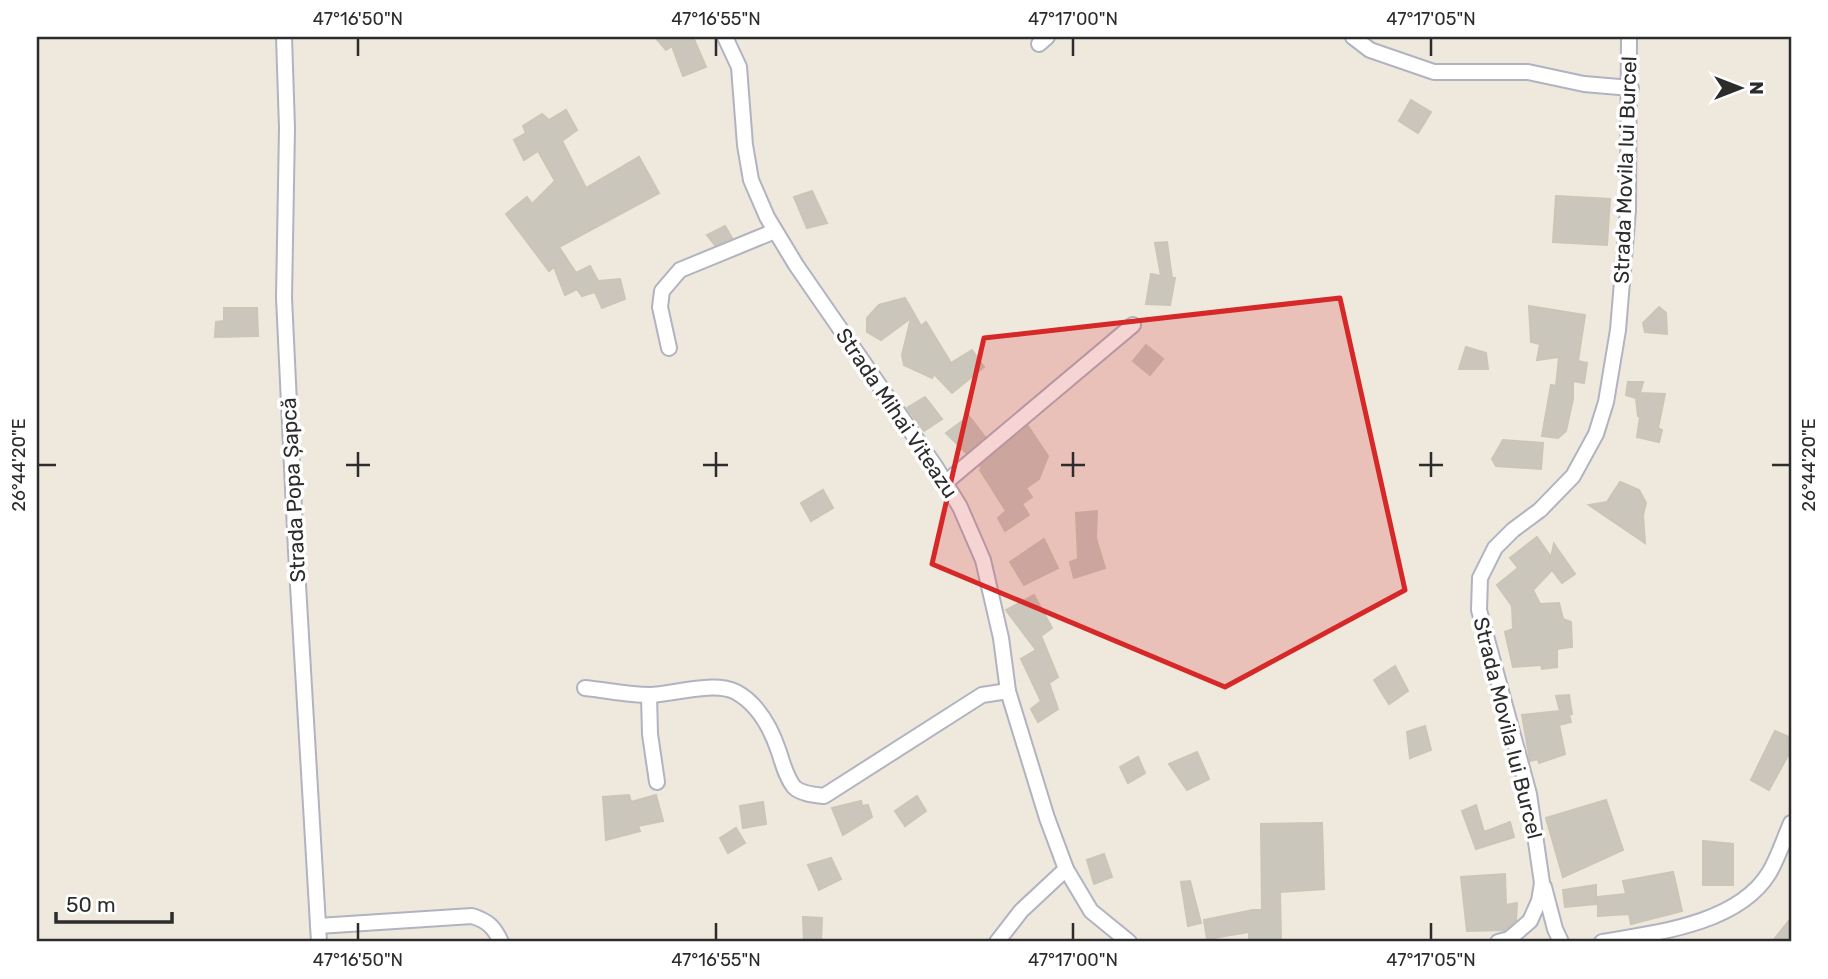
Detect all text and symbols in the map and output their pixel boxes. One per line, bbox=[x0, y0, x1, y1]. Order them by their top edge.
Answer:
text: 47°16'50"N bbox=[313, 8, 403, 30]
text: 47°16'55"N bbox=[671, 8, 761, 30]
text: 47°17'00"N bbox=[1028, 8, 1118, 30]
text: 47°17'05"N bbox=[1386, 8, 1476, 30]
north arrow bbox=[1706, 52, 1776, 122]
street label: Strada Movila lui Burcel bbox=[1609, 56, 1641, 284]
text: N bbox=[1745, 81, 1768, 95]
street label: Strada Mihai Viteazu bbox=[831, 323, 963, 503]
street label: Strada Popa Șapcă bbox=[276, 397, 310, 583]
text: 26°44'20"E bbox=[8, 418, 30, 512]
text: 26°44'20"E bbox=[1798, 418, 1820, 512]
street label: Strada Movila lui Burcel bbox=[1468, 615, 1548, 841]
scale bar bbox=[56, 881, 172, 925]
text: 50 m bbox=[66, 892, 116, 917]
text: 47°16'50"N bbox=[313, 949, 403, 971]
text: 47°16'55"N bbox=[671, 949, 761, 971]
text: 47°17'00"N bbox=[1028, 949, 1118, 971]
text: 47°17'05"N bbox=[1386, 949, 1476, 971]

